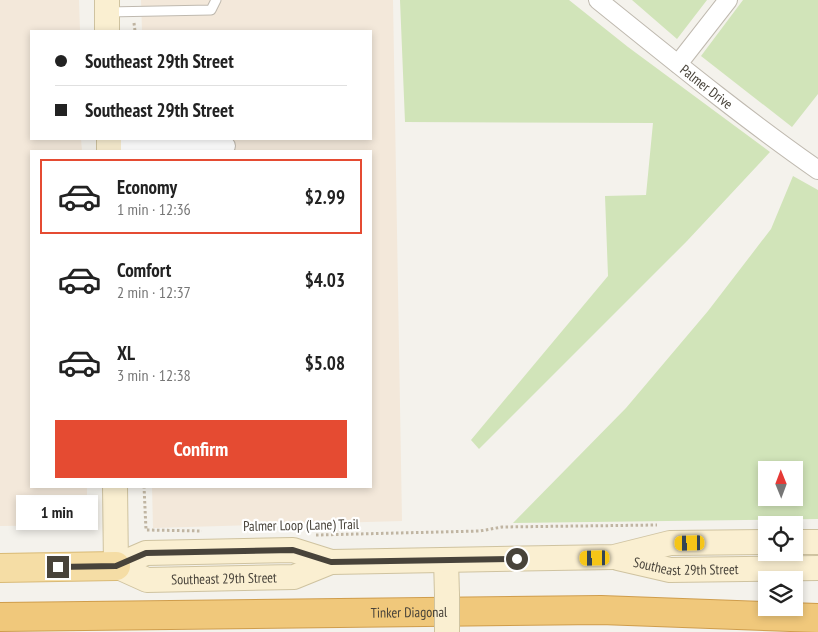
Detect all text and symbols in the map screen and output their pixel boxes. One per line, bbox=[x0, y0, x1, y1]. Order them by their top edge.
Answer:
text: Southeast 29th Street bbox=[85, 49, 234, 73]
street label: Palmer Drive bbox=[677, 61, 737, 113]
text: Southeast 29th Street bbox=[85, 98, 234, 122]
icon: car bbox=[57, 174, 102, 219]
text: Economy bbox=[117, 175, 177, 199]
text: $2.99 bbox=[305, 185, 345, 209]
text: 1 min · 12:36 bbox=[117, 199, 191, 219]
icon: car bbox=[57, 257, 102, 302]
text: Comfort bbox=[117, 258, 171, 282]
text: $4.03 bbox=[305, 268, 345, 292]
text: 2 min · 12:37 bbox=[117, 282, 191, 302]
icon: car bbox=[57, 340, 102, 385]
text: XL bbox=[117, 341, 135, 365]
text: $5.08 bbox=[305, 351, 345, 375]
text: 3 min · 12:38 bbox=[117, 365, 191, 385]
button: Confirm bbox=[55, 420, 347, 478]
north arrow bbox=[758, 461, 802, 506]
map controls bbox=[758, 461, 803, 616]
callout: 1 min bbox=[17, 494, 99, 530]
text: 1 min bbox=[41, 502, 73, 522]
street label: Palmer Loop (Lane) Trail bbox=[243, 515, 360, 535]
button: locate bbox=[758, 516, 803, 561]
car bbox=[674, 535, 705, 551]
route start bbox=[506, 548, 528, 570]
car bbox=[579, 550, 610, 566]
street label: Southeast 29th Street bbox=[632, 553, 739, 579]
route end bbox=[47, 556, 69, 578]
street label: Southeast 29th Street bbox=[171, 568, 277, 589]
button: layers bbox=[758, 571, 803, 616]
street label: Tinker Diagonal bbox=[371, 603, 448, 622]

